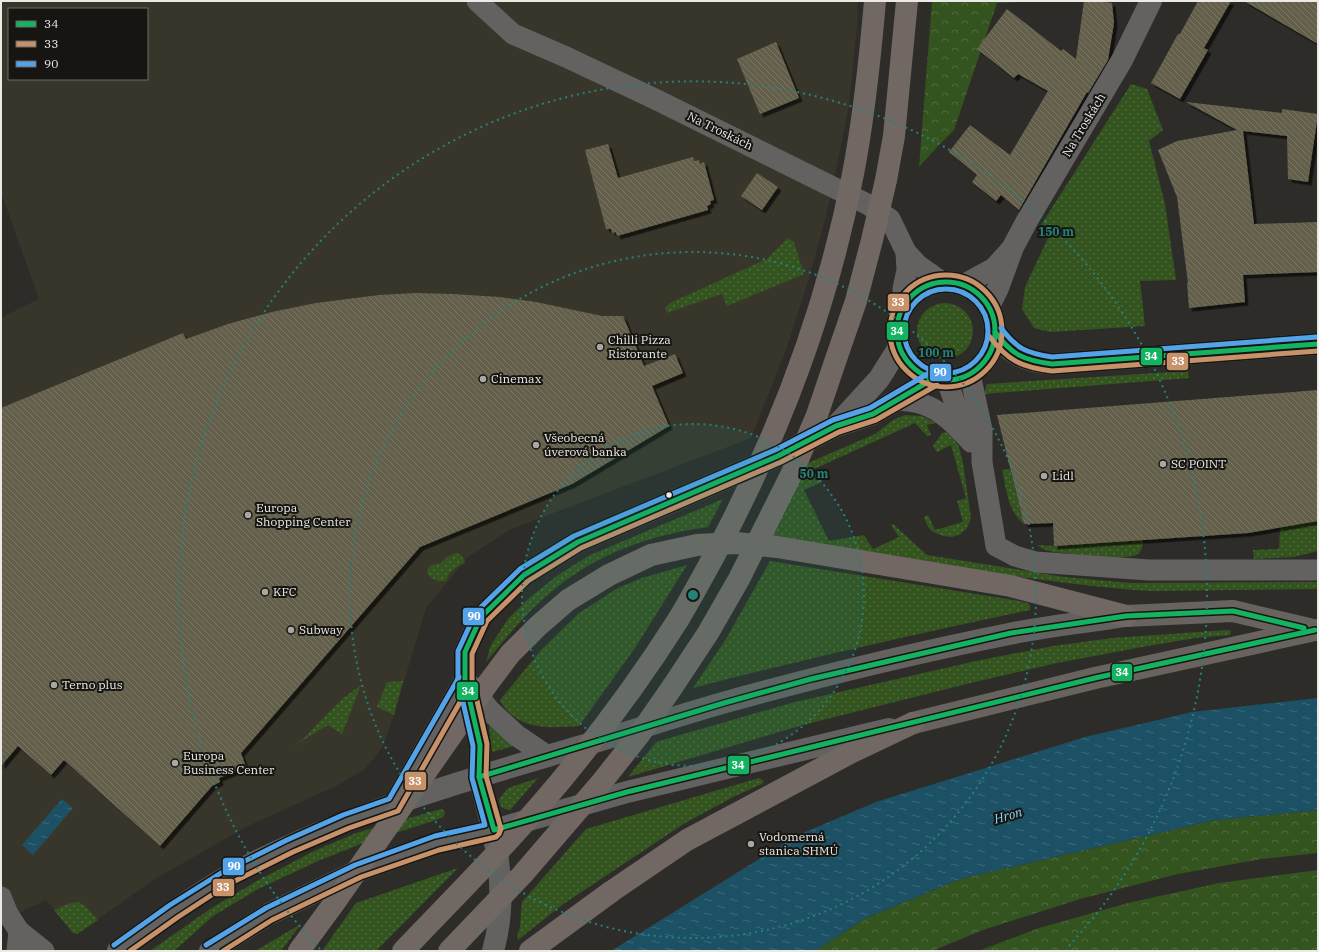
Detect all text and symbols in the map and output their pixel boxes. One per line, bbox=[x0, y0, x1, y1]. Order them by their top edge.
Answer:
legend bbox=[8, 8, 148, 80]
text: 34 bbox=[44, 16, 58, 31]
text: 33 bbox=[44, 36, 58, 51]
text: 90 bbox=[44, 56, 58, 71]
street label: Na Troskách bbox=[1059, 90, 1109, 159]
street label: Na Troskách bbox=[685, 108, 756, 153]
text: 150 m bbox=[1038, 224, 1074, 239]
line badge: 33 bbox=[887, 293, 910, 312]
text: 33 bbox=[891, 295, 905, 309]
line badge: 34 bbox=[886, 321, 909, 341]
text: 34 bbox=[890, 324, 904, 338]
place label: Chilli Pizza Ristorante bbox=[608, 332, 671, 361]
marker: Chilli Pizza Ristorante bbox=[595, 342, 605, 352]
text: 100 m bbox=[918, 345, 954, 360]
line badge: 34 bbox=[1140, 347, 1163, 366]
text: 34 bbox=[1144, 349, 1158, 363]
line badge: 33 bbox=[1166, 352, 1189, 371]
text: 33 bbox=[1171, 354, 1185, 368]
line badge: 90 bbox=[929, 363, 952, 382]
text: 90 bbox=[933, 365, 947, 379]
place label: Cinemax bbox=[491, 371, 542, 386]
marker: Cinemax bbox=[478, 374, 488, 384]
place label: Všeobecná úverová banka bbox=[544, 430, 627, 459]
marker: Všeobecná úverová banka bbox=[531, 440, 541, 450]
place label: SC POINT bbox=[1171, 456, 1226, 471]
marker: SC POINT bbox=[1158, 459, 1168, 469]
text: 50 m bbox=[800, 466, 829, 481]
place label: Lidl bbox=[1052, 468, 1074, 483]
marker: Lidl bbox=[1039, 471, 1049, 481]
unlabelled marker bbox=[664, 490, 674, 500]
place label: Europa Shopping Center bbox=[256, 500, 351, 529]
marker: Europa Shopping Center bbox=[243, 510, 253, 520]
place label: KFC bbox=[273, 584, 297, 599]
marker: KFC bbox=[260, 587, 270, 597]
centre of rings bbox=[686, 588, 700, 602]
line badge: 90 bbox=[462, 607, 485, 626]
text: 90 bbox=[467, 609, 481, 623]
place label: Subway bbox=[299, 622, 343, 637]
marker: Subway bbox=[286, 625, 296, 635]
line badge: 34 bbox=[1111, 663, 1133, 682]
text: 34 bbox=[1115, 665, 1129, 679]
place label: Terno plus bbox=[62, 677, 123, 692]
marker: Terno plus bbox=[49, 680, 59, 690]
line badge: 34 bbox=[456, 681, 479, 701]
text: 34 bbox=[461, 684, 475, 698]
place label: Europa Business Center bbox=[183, 748, 275, 777]
line badge: 34 bbox=[727, 755, 750, 775]
marker: Europa Business Center bbox=[170, 758, 180, 768]
text: 34 bbox=[731, 758, 745, 772]
line badge: 33 bbox=[404, 771, 427, 791]
text: 33 bbox=[408, 774, 422, 788]
water label: Hron bbox=[991, 803, 1025, 828]
place label: Vodomerná stanica SHMÚ bbox=[759, 829, 838, 858]
marker: Vodomerná stanica SHMÚ bbox=[746, 839, 756, 849]
line badge: 90 bbox=[222, 857, 245, 876]
text: 90 bbox=[227, 859, 241, 873]
line badge: 33 bbox=[212, 878, 235, 897]
text: 33 bbox=[216, 880, 230, 894]

